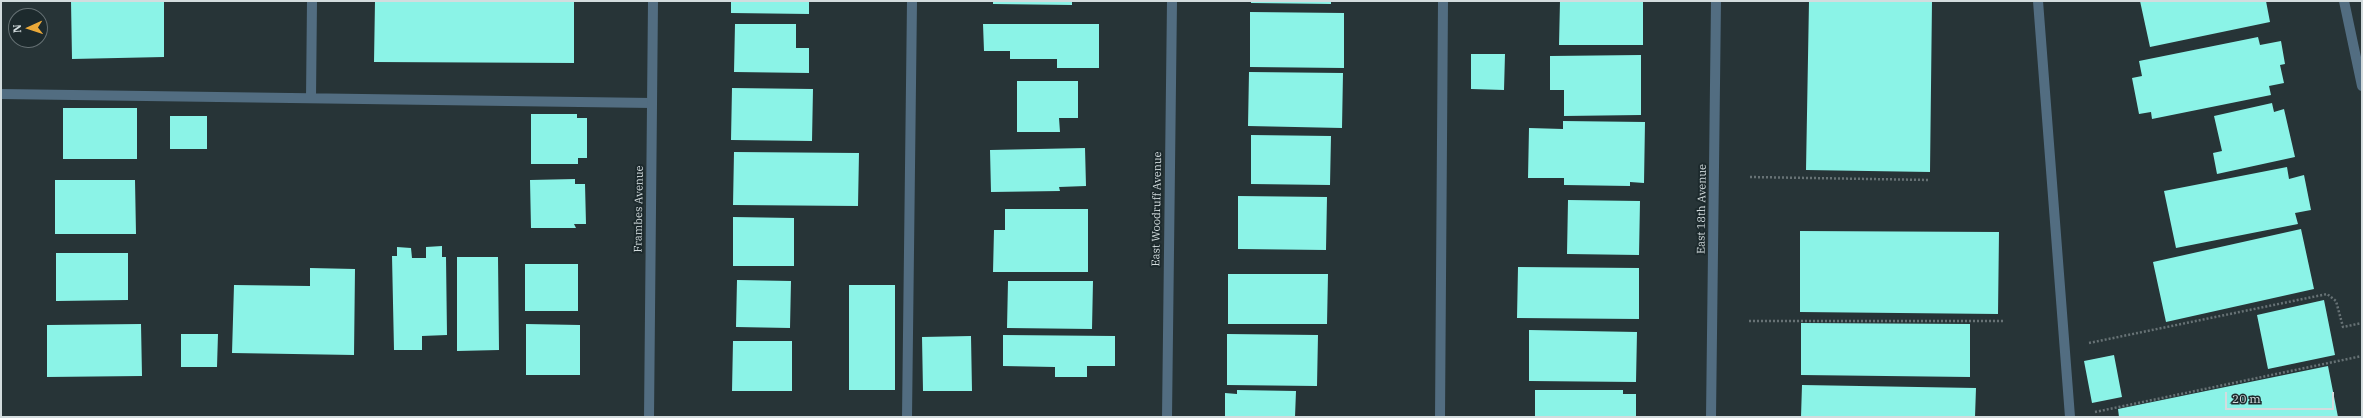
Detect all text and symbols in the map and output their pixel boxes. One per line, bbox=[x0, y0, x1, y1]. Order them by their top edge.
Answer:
north arrow bbox=[8, 8, 48, 48]
text: N bbox=[10, 24, 24, 33]
street label: East Woodruff Avenue bbox=[1149, 151, 1165, 267]
street label: East 18th Avenue bbox=[1695, 164, 1709, 254]
street label: Frambes Avenue bbox=[632, 165, 646, 253]
scale bar bbox=[2227, 384, 2336, 410]
text: 20 m bbox=[2232, 391, 2261, 406]

